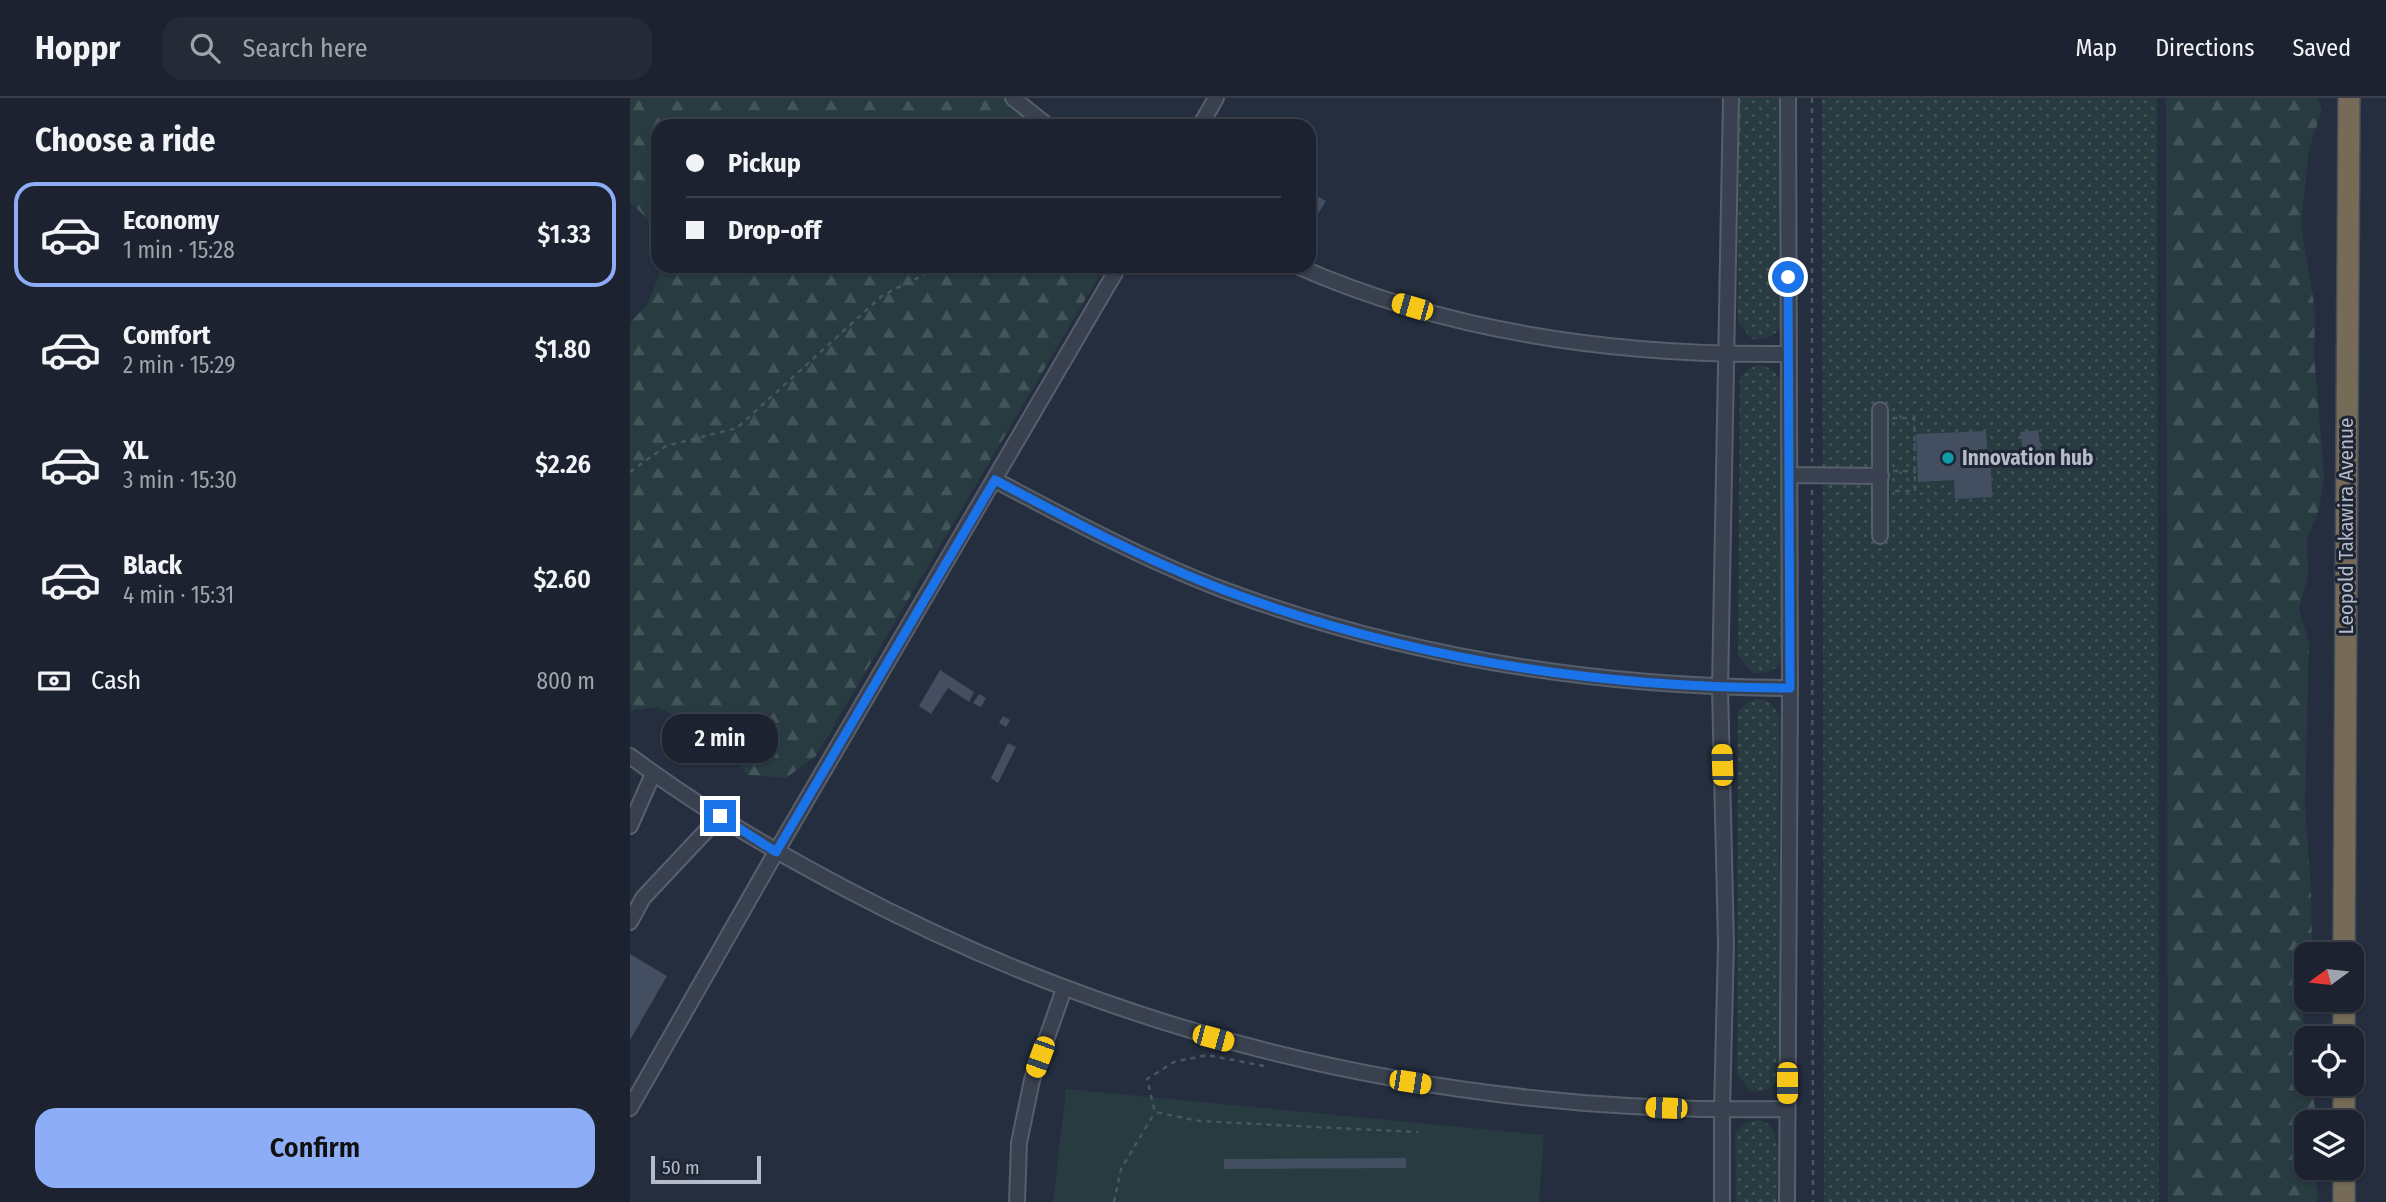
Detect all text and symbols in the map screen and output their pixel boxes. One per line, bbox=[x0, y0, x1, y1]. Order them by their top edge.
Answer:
search box bbox=[162, 17, 652, 80]
text: Hoppr bbox=[35, 28, 120, 68]
icon: search bbox=[186, 29, 224, 67]
text: Search here bbox=[242, 33, 368, 64]
text: Map bbox=[2076, 34, 2117, 62]
text: Directions bbox=[2155, 34, 2254, 62]
text: Saved bbox=[2292, 34, 2351, 62]
text: Choose a ride bbox=[35, 121, 216, 159]
text: Pickup bbox=[728, 148, 801, 179]
icon: car bbox=[39, 203, 102, 266]
text: Economy bbox=[123, 205, 219, 236]
text: Drop-off bbox=[728, 215, 821, 246]
text: $1.33 bbox=[538, 219, 591, 250]
text: 1 min · 15:28 bbox=[123, 236, 235, 264]
route start bbox=[1772, 261, 1804, 293]
car bbox=[1389, 291, 1436, 323]
icon: car bbox=[39, 318, 102, 381]
text: Comfort bbox=[123, 320, 211, 351]
text: $1.80 bbox=[535, 334, 591, 365]
text: 2 min · 15:29 bbox=[123, 351, 235, 379]
street label: Leopold Takawira Avenue bbox=[2333, 418, 2359, 634]
icon: car bbox=[39, 433, 102, 496]
text: XL bbox=[123, 435, 149, 466]
place label: Innovation hub bbox=[1962, 445, 2093, 471]
text: $2.26 bbox=[535, 449, 591, 480]
marker: Innovation hub bbox=[1940, 450, 1956, 466]
text: 3 min · 15:30 bbox=[123, 466, 237, 494]
icon: car bbox=[39, 548, 102, 611]
text: Black bbox=[123, 550, 182, 581]
text: $2.60 bbox=[533, 564, 591, 595]
text: 4 min · 15:31 bbox=[123, 581, 234, 609]
icon: cash bbox=[35, 662, 73, 700]
text: Cash bbox=[91, 665, 141, 696]
text: 800 m bbox=[536, 667, 595, 695]
callout: 2 min bbox=[662, 714, 778, 764]
text: 2 min bbox=[694, 724, 746, 752]
car bbox=[1711, 744, 1734, 786]
route end bbox=[704, 800, 736, 832]
north arrow bbox=[2294, 942, 2364, 1012]
map controls bbox=[2294, 942, 2364, 1180]
car bbox=[1190, 1022, 1237, 1054]
button: locate bbox=[2294, 1026, 2364, 1096]
car bbox=[1023, 1034, 1058, 1080]
car bbox=[1777, 1062, 1798, 1104]
car bbox=[1388, 1068, 1433, 1096]
car bbox=[1645, 1097, 1688, 1119]
button: Confirm bbox=[35, 1108, 595, 1188]
button: layers bbox=[2294, 1110, 2364, 1180]
scale bar bbox=[651, 1153, 761, 1185]
text: 50 m bbox=[662, 1156, 700, 1179]

